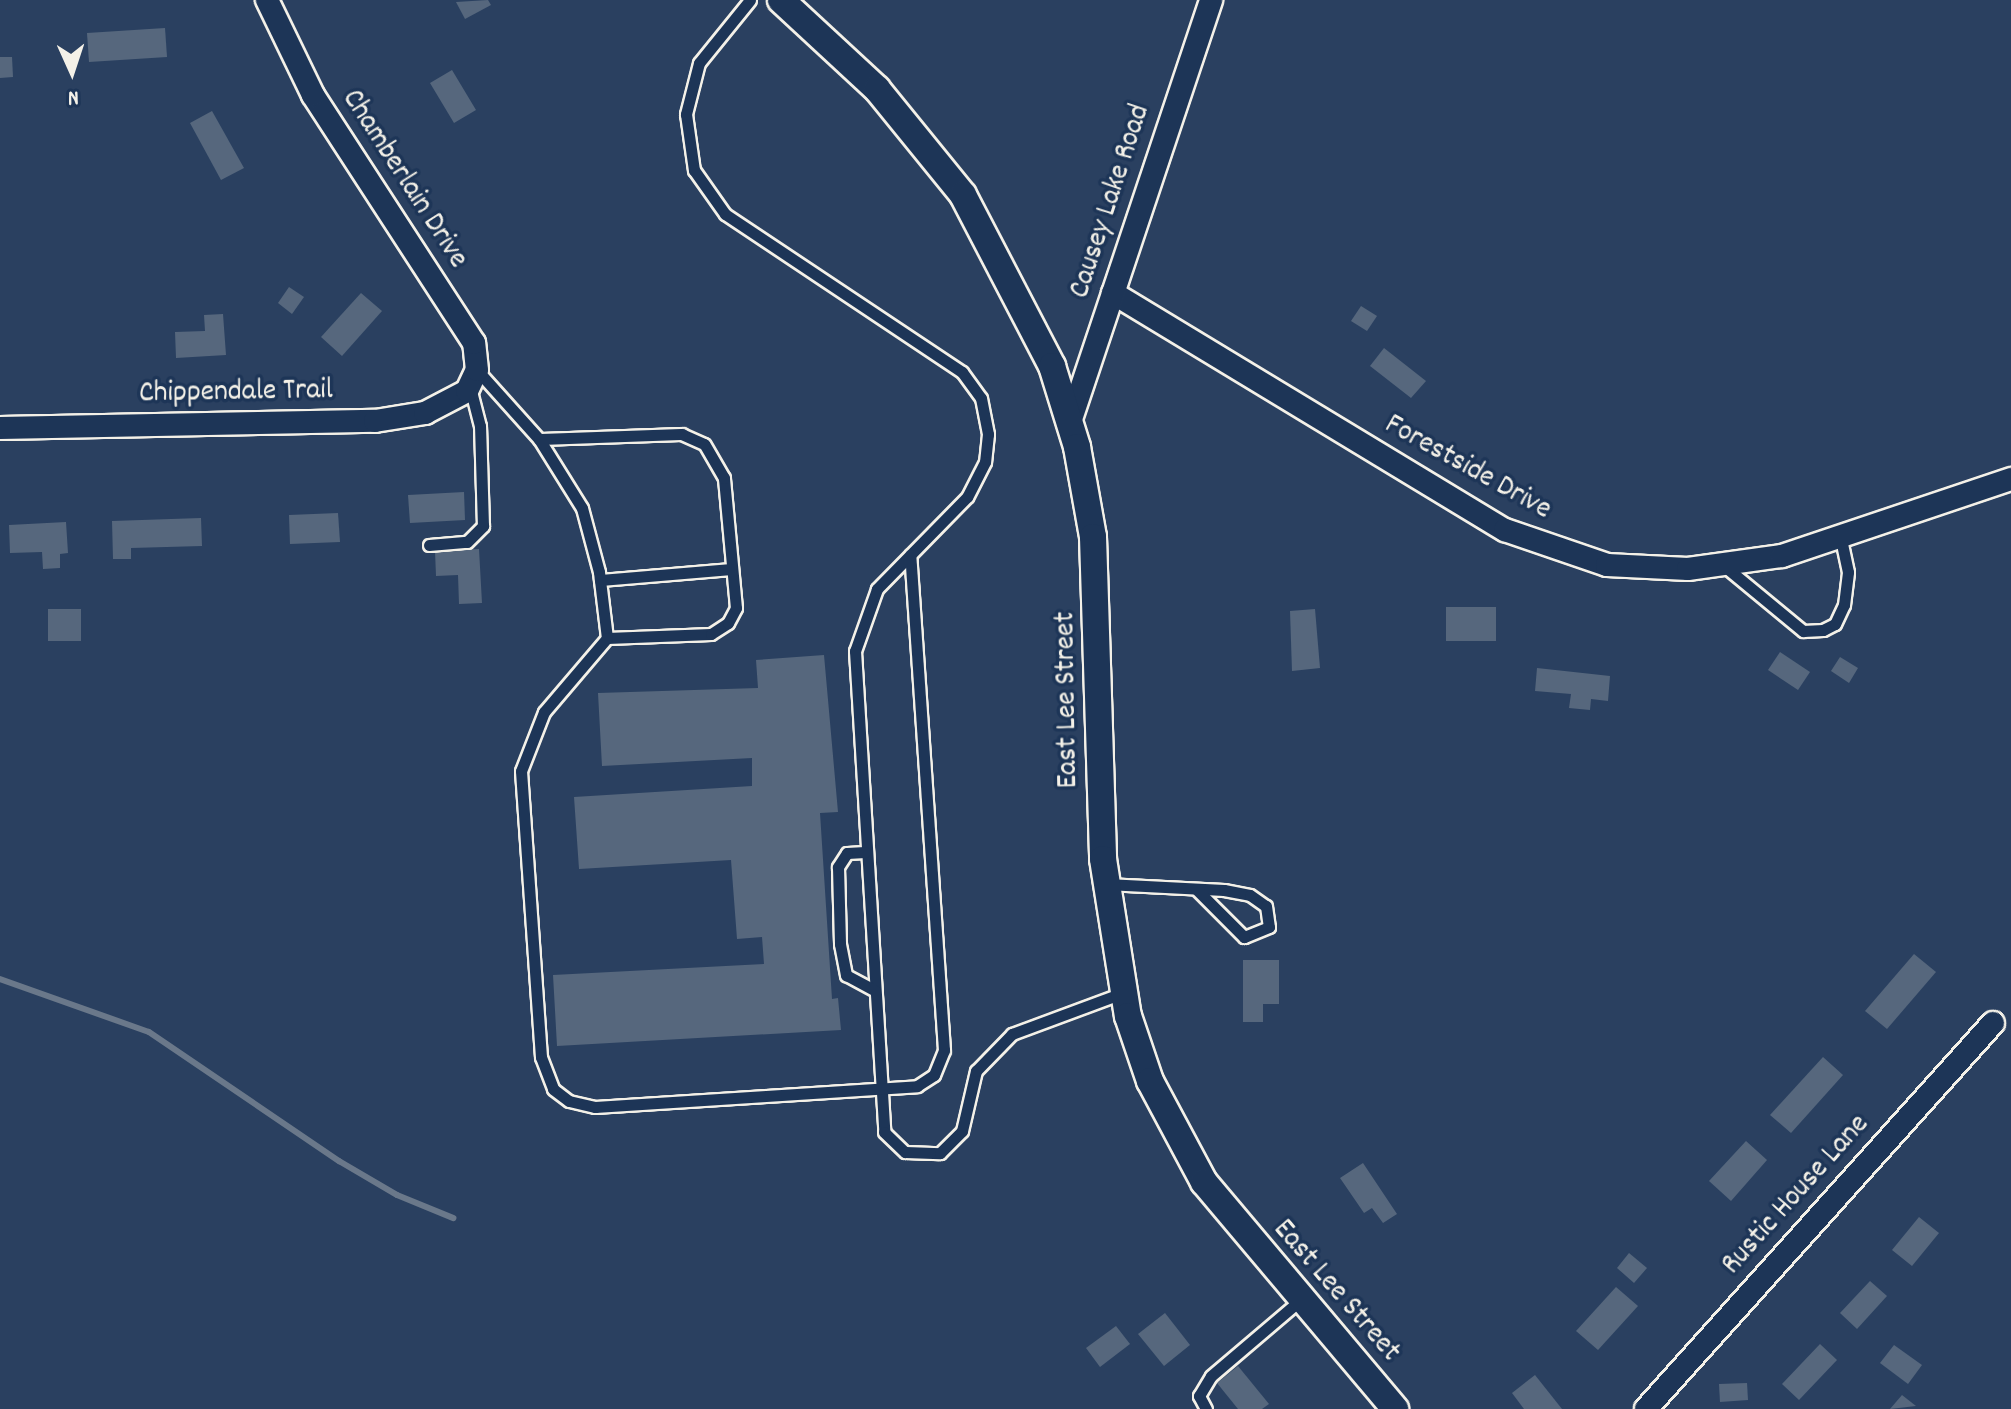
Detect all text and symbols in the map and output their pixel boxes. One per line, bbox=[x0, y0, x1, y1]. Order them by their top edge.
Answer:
north arrow bbox=[32, 32, 112, 112]
text: N bbox=[67, 81, 80, 112]
street label: Chamberlain Drive bbox=[332, 84, 474, 276]
street label: Causey Lake Road bbox=[1064, 101, 1160, 303]
street label: Chippendale Trail bbox=[139, 374, 333, 414]
street label: Forestside Drive bbox=[1377, 408, 1557, 530]
street label: East Lee Street bbox=[1049, 611, 1089, 789]
street label: Rustic House Lane bbox=[1716, 1108, 1878, 1284]
street label: East Lee Street bbox=[1263, 1214, 1407, 1370]

